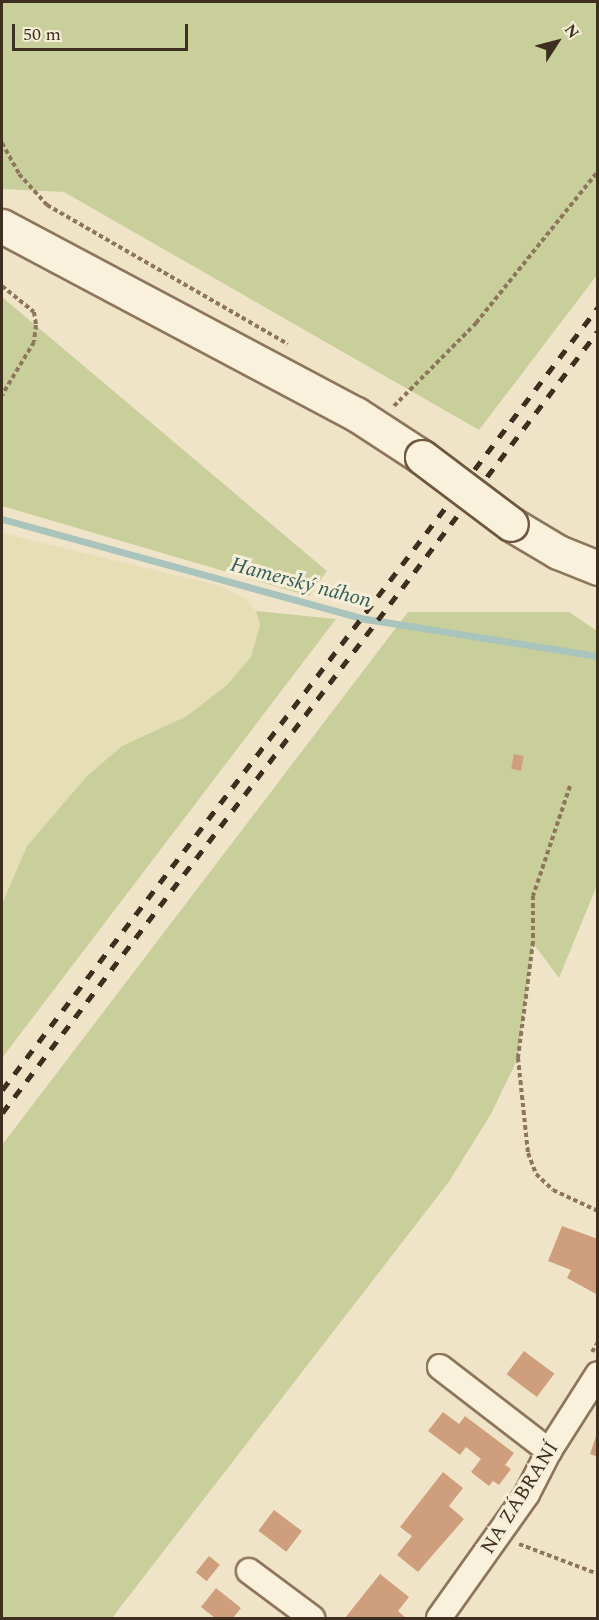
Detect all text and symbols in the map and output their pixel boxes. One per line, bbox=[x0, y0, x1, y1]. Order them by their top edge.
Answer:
scale bar bbox=[15, 12, 190, 50]
north arrow bbox=[527, 12, 587, 72]
text: N bbox=[558, 19, 585, 44]
text: 50 m bbox=[23, 21, 61, 48]
water label: Hamerský náhon bbox=[228, 552, 374, 614]
street label: NA ZÁBRANÍ bbox=[476, 1437, 564, 1559]

